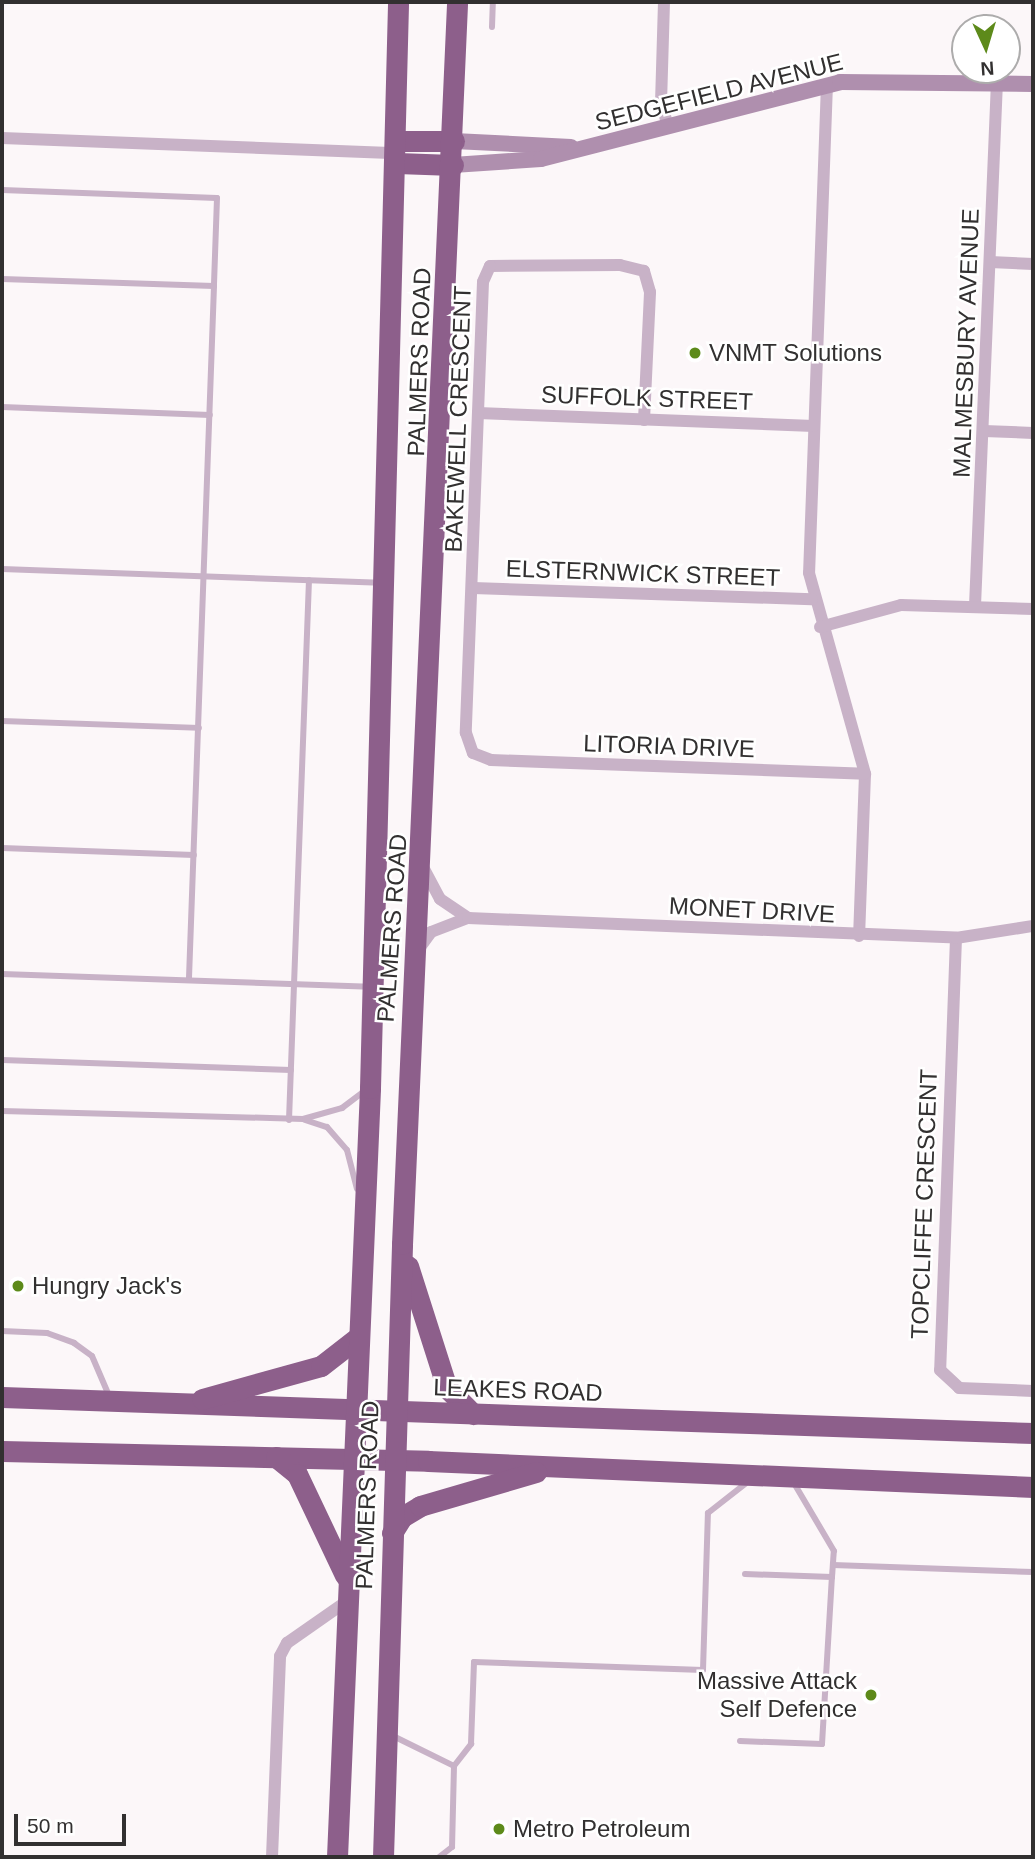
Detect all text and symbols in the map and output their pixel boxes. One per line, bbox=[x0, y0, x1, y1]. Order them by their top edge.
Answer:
north arrow bbox=[951, 14, 1021, 84]
street label: SEDGEFIELD AVENUE bbox=[592, 47, 846, 137]
text: N bbox=[980, 57, 995, 79]
street label: MALMESBURY AVENUE bbox=[947, 207, 985, 479]
street label: PALMERS ROAD bbox=[401, 267, 437, 457]
street label: BAKEWELL CRESCENT bbox=[439, 285, 477, 553]
place label: VNMT Solutions bbox=[709, 339, 882, 367]
marker: VNMT Solutions bbox=[687, 345, 703, 361]
street label: SUFFOLK STREET bbox=[541, 380, 753, 416]
street label: ELSTERNWICK STREET bbox=[505, 554, 781, 592]
street label: LITORIA DRIVE bbox=[582, 729, 756, 763]
street label: PALMERS ROAD bbox=[371, 833, 413, 1023]
street label: MONET DRIVE bbox=[668, 891, 836, 929]
street label: TOPCLIFFE CRESCENT bbox=[905, 1068, 943, 1340]
place label: Hungry Jack's bbox=[32, 1272, 182, 1300]
marker: Hungry Jack's bbox=[10, 1278, 26, 1294]
street label: LEAKES ROAD bbox=[433, 1373, 603, 1407]
street label: PALMERS ROAD bbox=[349, 1400, 385, 1590]
place label: Massive Attack Self Defence bbox=[696, 1667, 857, 1723]
marker: Massive Attack Self Defence bbox=[863, 1687, 879, 1703]
scale bar bbox=[18, 1800, 130, 1844]
text: 50 m bbox=[27, 1814, 74, 1837]
place label: Metro Petroleum bbox=[513, 1815, 690, 1843]
marker: Metro Petroleum bbox=[491, 1821, 507, 1837]

